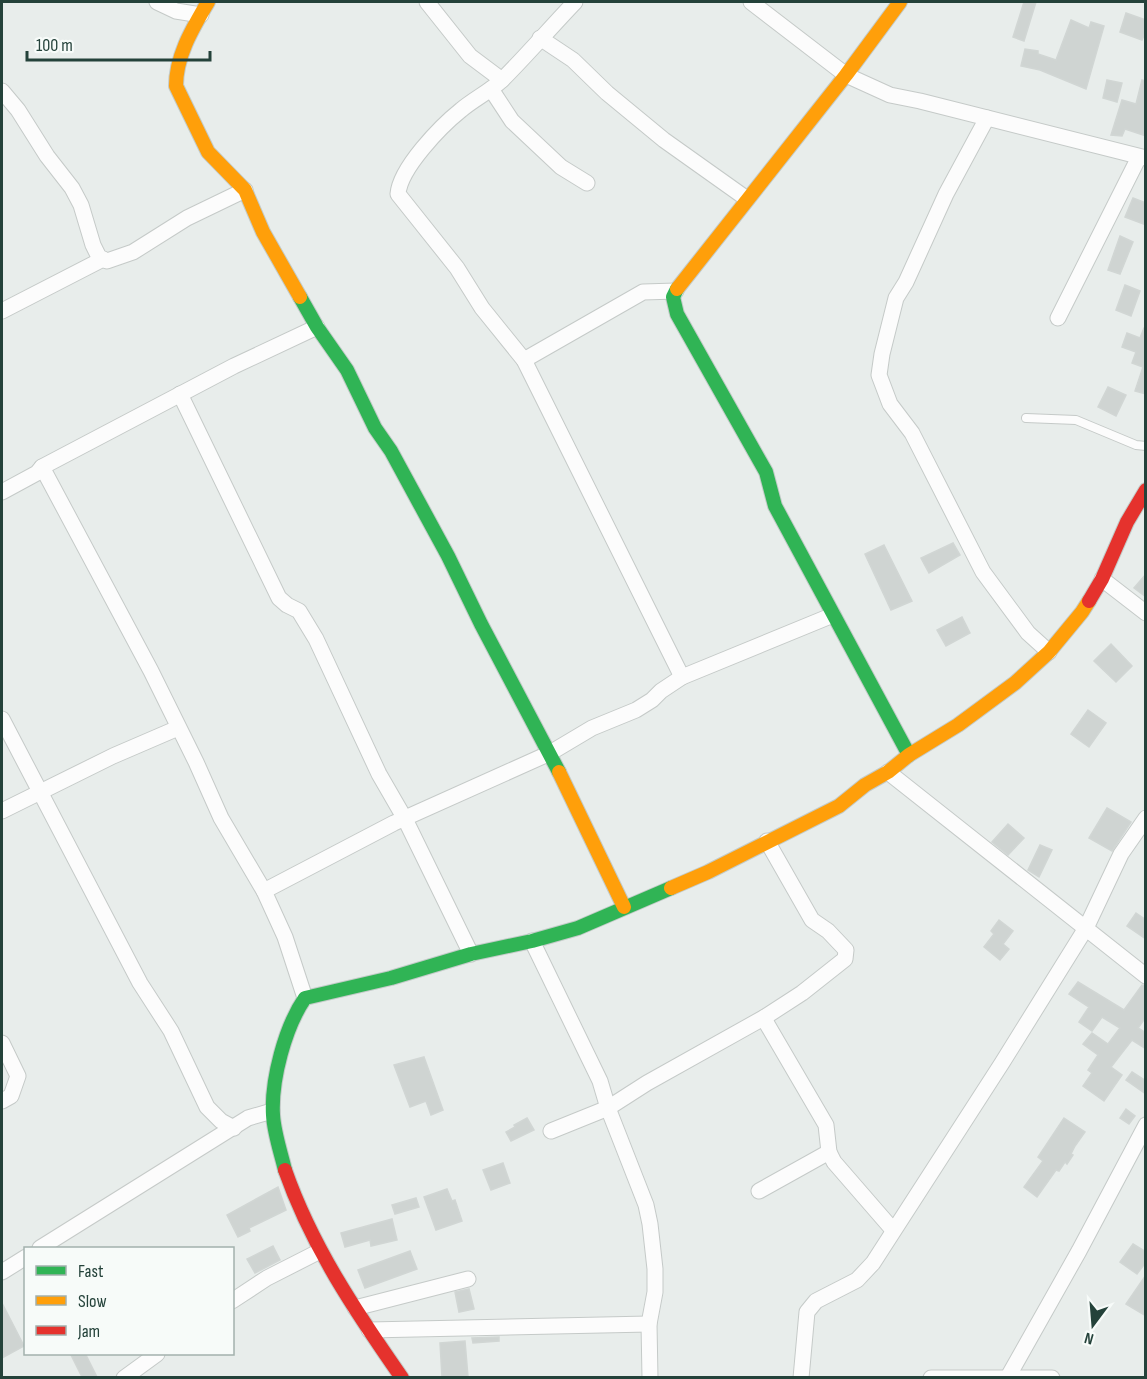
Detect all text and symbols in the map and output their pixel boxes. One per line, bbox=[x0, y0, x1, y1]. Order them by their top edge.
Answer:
scale bar bbox=[27, 24, 210, 62]
text: 100 m bbox=[36, 35, 73, 56]
legend bbox=[24, 1247, 234, 1355]
text: Fast bbox=[78, 1261, 104, 1282]
text: Slow bbox=[78, 1291, 107, 1312]
north arrow bbox=[1063, 1295, 1123, 1355]
text: Jam bbox=[77, 1321, 100, 1342]
text: N bbox=[1083, 1328, 1096, 1348]

